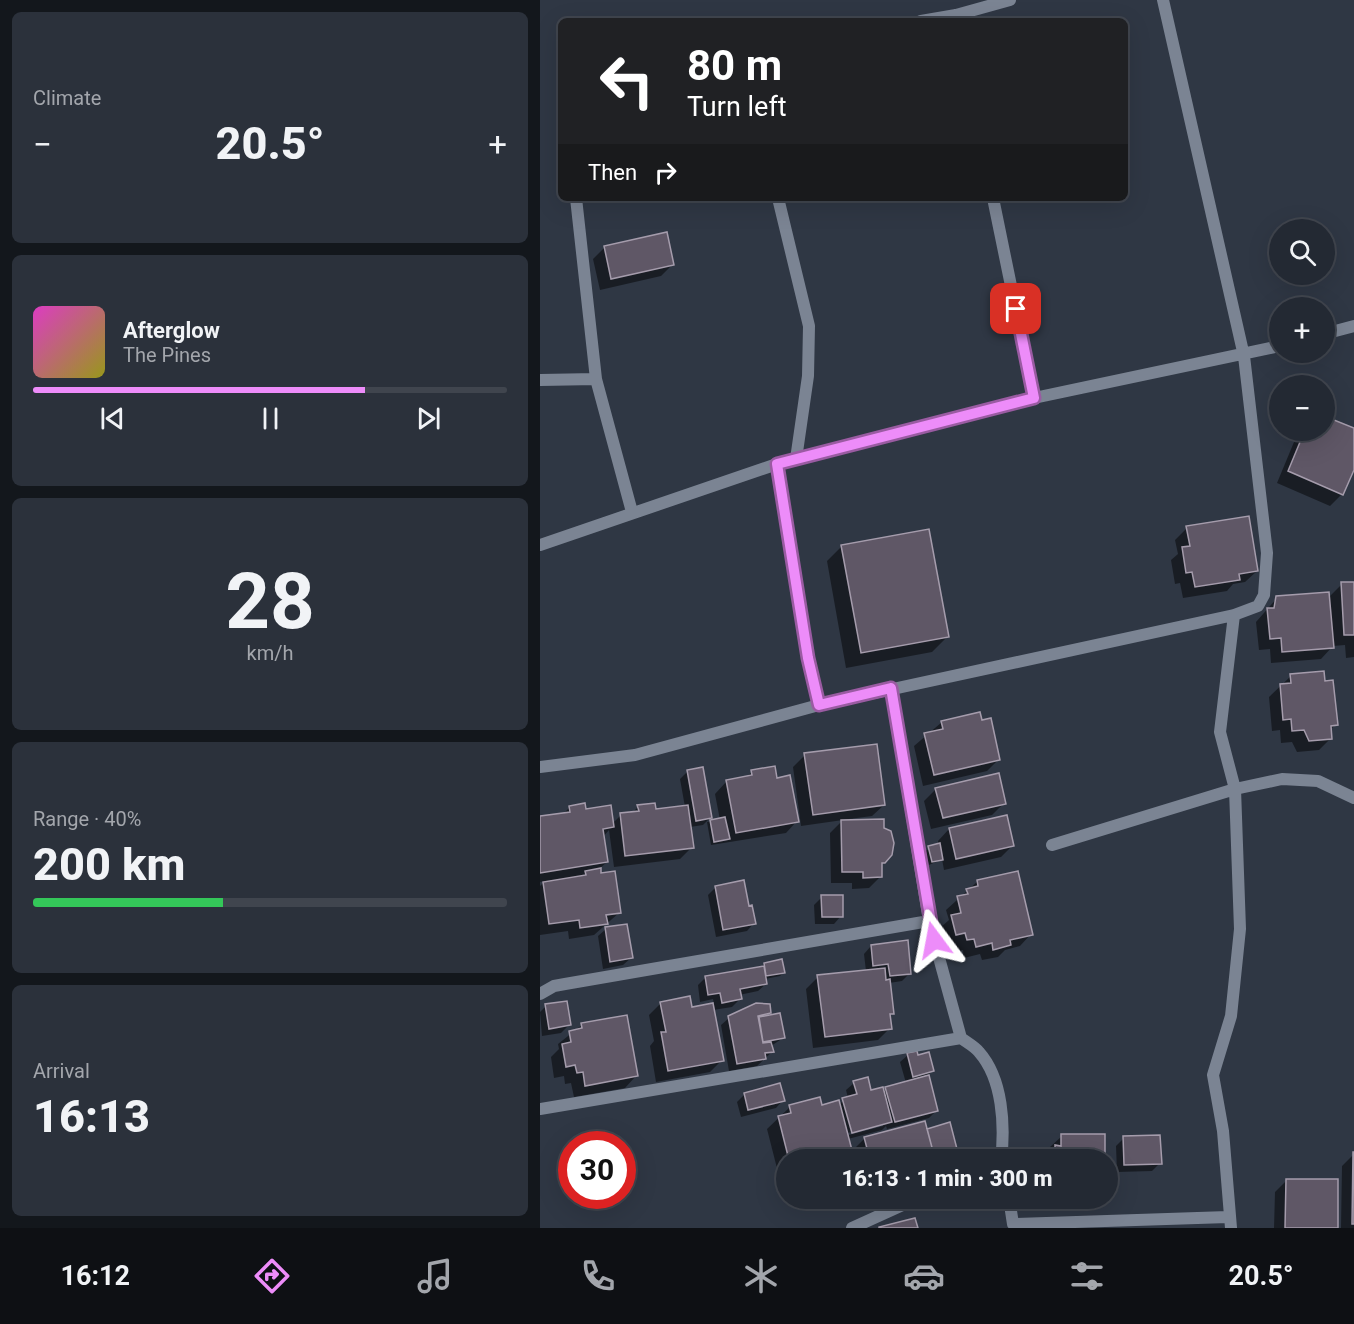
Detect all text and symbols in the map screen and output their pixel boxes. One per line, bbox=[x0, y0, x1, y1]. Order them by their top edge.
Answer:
text: 80 m bbox=[687, 41, 782, 90]
icon: left bbox=[588, 42, 666, 120]
text: Climate bbox=[33, 86, 101, 110]
text: Turn left bbox=[687, 91, 787, 123]
text: 20.5° bbox=[216, 117, 325, 170]
text: − bbox=[33, 125, 52, 164]
text: + bbox=[488, 125, 507, 164]
icon: right bbox=[649, 156, 682, 189]
text: Then bbox=[588, 160, 637, 185]
map controls bbox=[1269, 219, 1335, 441]
button: search bbox=[1269, 219, 1335, 285]
pin bbox=[990, 283, 1041, 334]
icon: arrive bbox=[999, 292, 1032, 325]
button: + bbox=[1269, 297, 1335, 363]
text: Afterglow bbox=[123, 318, 220, 343]
text: The Pines bbox=[123, 343, 211, 367]
button: − bbox=[1269, 375, 1335, 441]
icon: previous bbox=[96, 402, 129, 435]
icon: pause bbox=[254, 402, 287, 435]
icon: next bbox=[412, 402, 445, 435]
text: 28 bbox=[225, 556, 315, 647]
text: km/h bbox=[247, 641, 293, 665]
text: Range · 40% bbox=[33, 807, 141, 831]
text: 200 km bbox=[33, 838, 185, 891]
position arrow bbox=[902, 908, 966, 972]
text: Arrival bbox=[33, 1059, 90, 1083]
text: 16:13 bbox=[33, 1090, 150, 1143]
speed limit sign: 30 bbox=[558, 1131, 636, 1209]
text: 16:13 · 1 min · 300 m bbox=[842, 1166, 1052, 1191]
icon: directions bbox=[251, 1255, 293, 1297]
icon: music bbox=[414, 1255, 456, 1297]
icon: phone bbox=[577, 1255, 619, 1297]
icon: climate bbox=[740, 1255, 782, 1297]
icon: car bbox=[903, 1255, 945, 1297]
icon: filters bbox=[1066, 1255, 1108, 1297]
text: 16:12 bbox=[60, 1260, 130, 1292]
text: 20.5° bbox=[1229, 1260, 1293, 1292]

